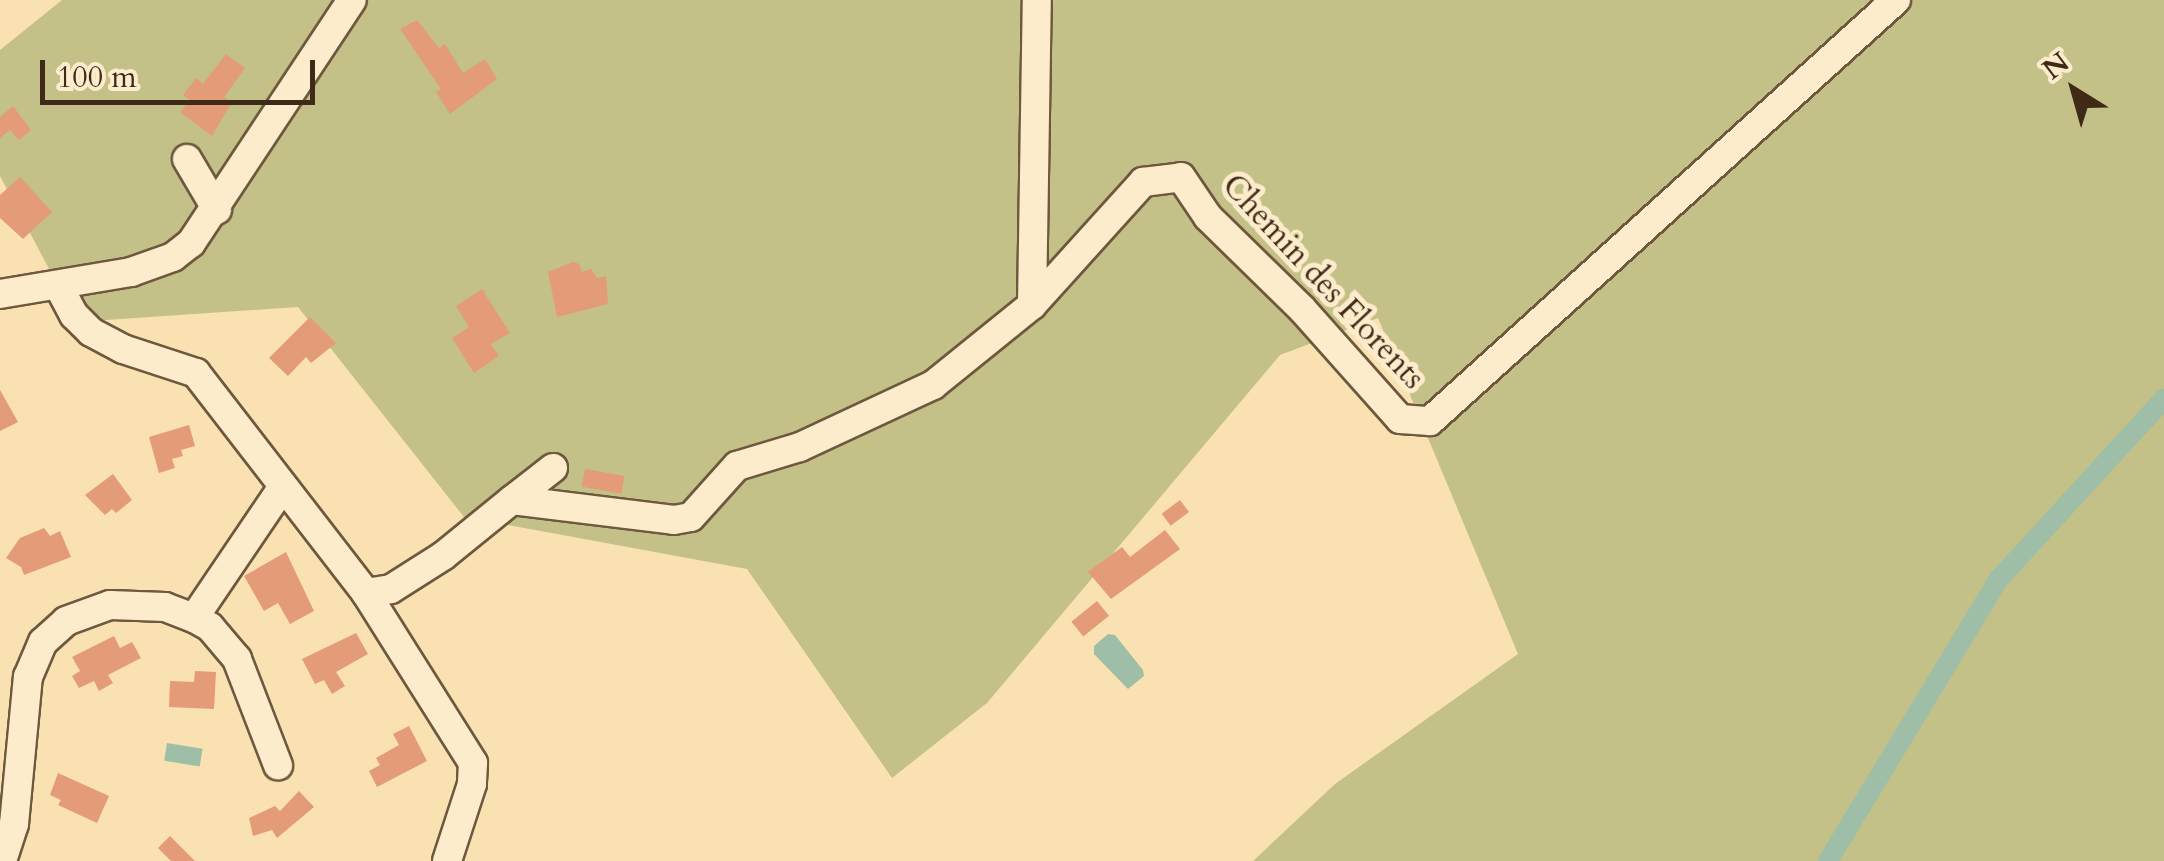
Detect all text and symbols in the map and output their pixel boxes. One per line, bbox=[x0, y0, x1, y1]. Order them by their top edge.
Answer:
scale bar bbox=[45, 40, 320, 102]
north arrow bbox=[2024, 40, 2124, 140]
text: N bbox=[2035, 44, 2077, 89]
text: 100 m bbox=[57, 57, 137, 98]
street label: Chemin des Florents bbox=[1214, 167, 1432, 397]

